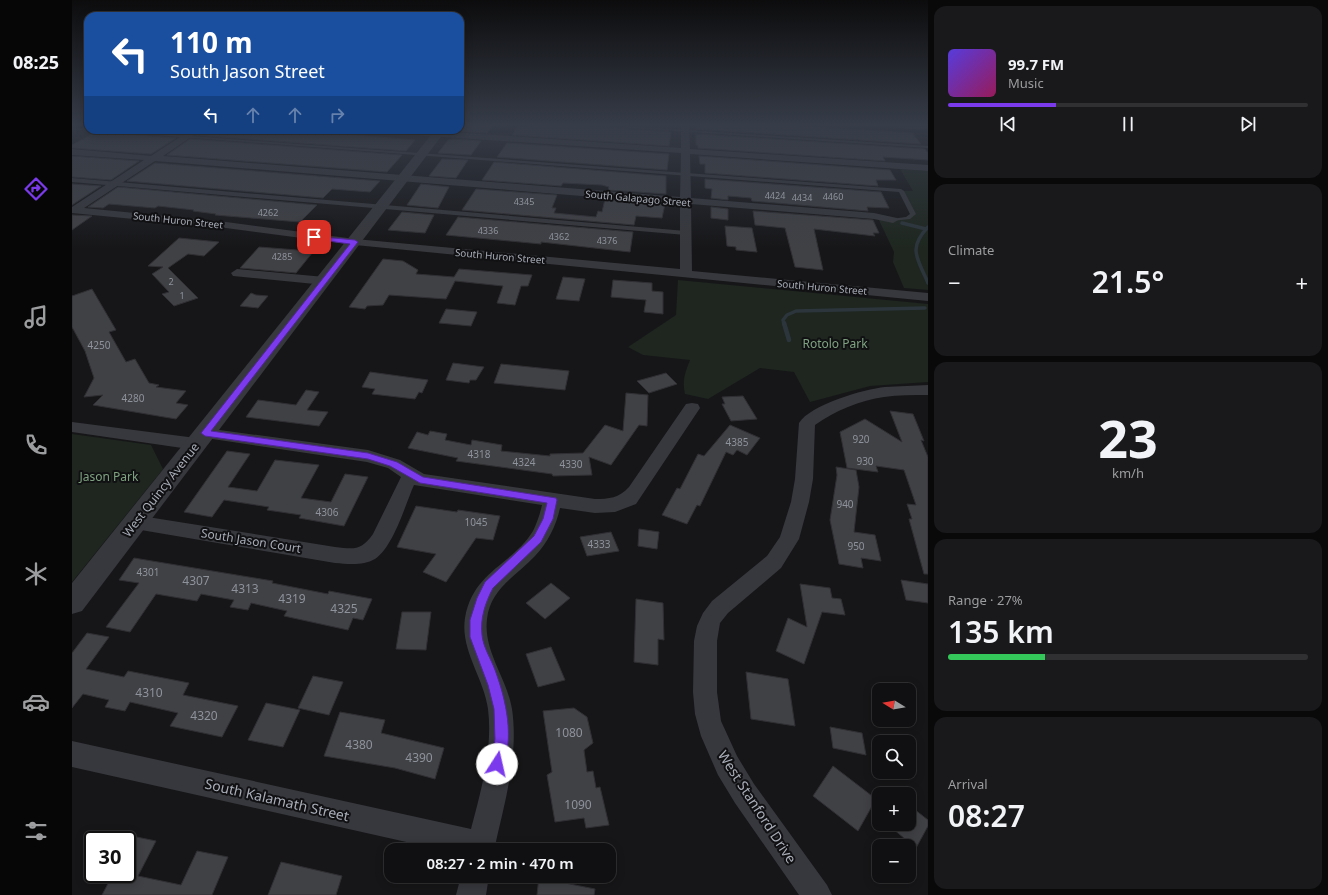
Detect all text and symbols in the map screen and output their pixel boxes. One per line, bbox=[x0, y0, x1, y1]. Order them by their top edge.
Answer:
text: 110 m bbox=[170, 23, 253, 61]
icon: left bbox=[104, 28, 156, 80]
text: 08:25 bbox=[13, 50, 59, 74]
text: 99.7 FM bbox=[1008, 54, 1064, 74]
text: South Jason Street bbox=[170, 59, 325, 83]
text: Music bbox=[1008, 74, 1044, 92]
icon: left bbox=[200, 104, 222, 126]
icon: ahead bbox=[242, 104, 264, 126]
icon: ahead bbox=[284, 104, 306, 126]
icon: right bbox=[326, 104, 348, 126]
icon: previous bbox=[997, 113, 1019, 135]
icon: pause bbox=[1117, 113, 1139, 135]
icon: next bbox=[1237, 113, 1259, 135]
icon: directions bbox=[22, 175, 50, 203]
street label: South Galapago Street bbox=[585, 186, 692, 210]
house number: 4424 bbox=[765, 189, 785, 202]
house number: 4460 bbox=[823, 190, 843, 203]
house number: 4434 bbox=[792, 191, 812, 204]
house number: 4345 bbox=[514, 195, 534, 208]
house number: 4262 bbox=[258, 206, 278, 219]
street label: South Huron Street bbox=[132, 208, 224, 232]
pin bbox=[297, 220, 331, 254]
house number: 4336 bbox=[478, 224, 498, 237]
icon: arrive bbox=[303, 226, 325, 248]
house number: 4362 bbox=[549, 230, 569, 243]
house number: 4376 bbox=[597, 234, 617, 247]
text: Climate bbox=[948, 241, 994, 259]
street label: South Huron Street bbox=[454, 245, 546, 267]
house number: 4285 bbox=[272, 250, 292, 263]
text: 21.5° bbox=[1092, 261, 1164, 302]
text: − bbox=[948, 267, 961, 297]
text: + bbox=[1295, 267, 1308, 297]
house number: 2 bbox=[168, 275, 174, 288]
street label: South Huron Street bbox=[776, 276, 868, 298]
house number: 1 bbox=[179, 289, 185, 302]
icon: music bbox=[22, 303, 50, 331]
park label: Rotolo Park bbox=[802, 335, 868, 352]
house number: 4250 bbox=[88, 338, 111, 352]
house number: 4280 bbox=[122, 391, 145, 405]
text: 23 bbox=[1098, 402, 1158, 473]
icon: phone bbox=[22, 431, 50, 459]
house number: 920 bbox=[852, 432, 870, 446]
house number: 4385 bbox=[726, 435, 749, 449]
street label: West Quincy Avenue bbox=[118, 439, 203, 540]
house number: 4318 bbox=[468, 447, 491, 461]
house number: 930 bbox=[856, 454, 874, 468]
house number: 4324 bbox=[513, 455, 536, 469]
house number: 4330 bbox=[560, 457, 583, 471]
text: km/h bbox=[1112, 464, 1144, 482]
park label: Jason Park bbox=[79, 468, 139, 485]
house number: 940 bbox=[836, 497, 854, 511]
house number: 4306 bbox=[316, 505, 339, 519]
house number: 1045 bbox=[465, 515, 488, 529]
street label: South Jason Court bbox=[200, 524, 303, 557]
house number: 4333 bbox=[588, 537, 611, 551]
house number: 950 bbox=[847, 539, 865, 553]
icon: climate bbox=[22, 560, 50, 588]
house number: 4301 bbox=[137, 565, 159, 579]
house number: 4307 bbox=[182, 572, 210, 589]
house number: 4313 bbox=[231, 580, 259, 597]
house number: 4319 bbox=[278, 590, 306, 607]
text: Range · 27% bbox=[948, 591, 1023, 609]
house number: 4325 bbox=[330, 600, 358, 617]
text: 135 km bbox=[948, 611, 1054, 652]
north arrow bbox=[872, 683, 916, 727]
map controls bbox=[872, 683, 916, 883]
house number: 4310 bbox=[135, 684, 163, 701]
icon: car bbox=[22, 688, 50, 716]
house number: 4320 bbox=[190, 707, 218, 724]
house number: 1080 bbox=[555, 724, 583, 741]
button: search bbox=[872, 735, 916, 779]
house number: 4380 bbox=[345, 736, 373, 753]
position arrow bbox=[476, 743, 518, 785]
street label: West Stanford Drive bbox=[714, 747, 801, 867]
house number: 4390 bbox=[405, 749, 433, 766]
street label: South Kalamath Street bbox=[203, 774, 351, 825]
text: Arrival bbox=[948, 775, 988, 793]
button: + bbox=[872, 787, 916, 831]
text: 08:27 bbox=[948, 795, 1025, 836]
house number: 1090 bbox=[564, 796, 592, 813]
icon: filters bbox=[22, 817, 50, 845]
speed limit sign: 30 bbox=[84, 831, 136, 883]
button: − bbox=[872, 839, 916, 883]
text: 08:27 · 2 min · 470 m bbox=[426, 853, 574, 873]

